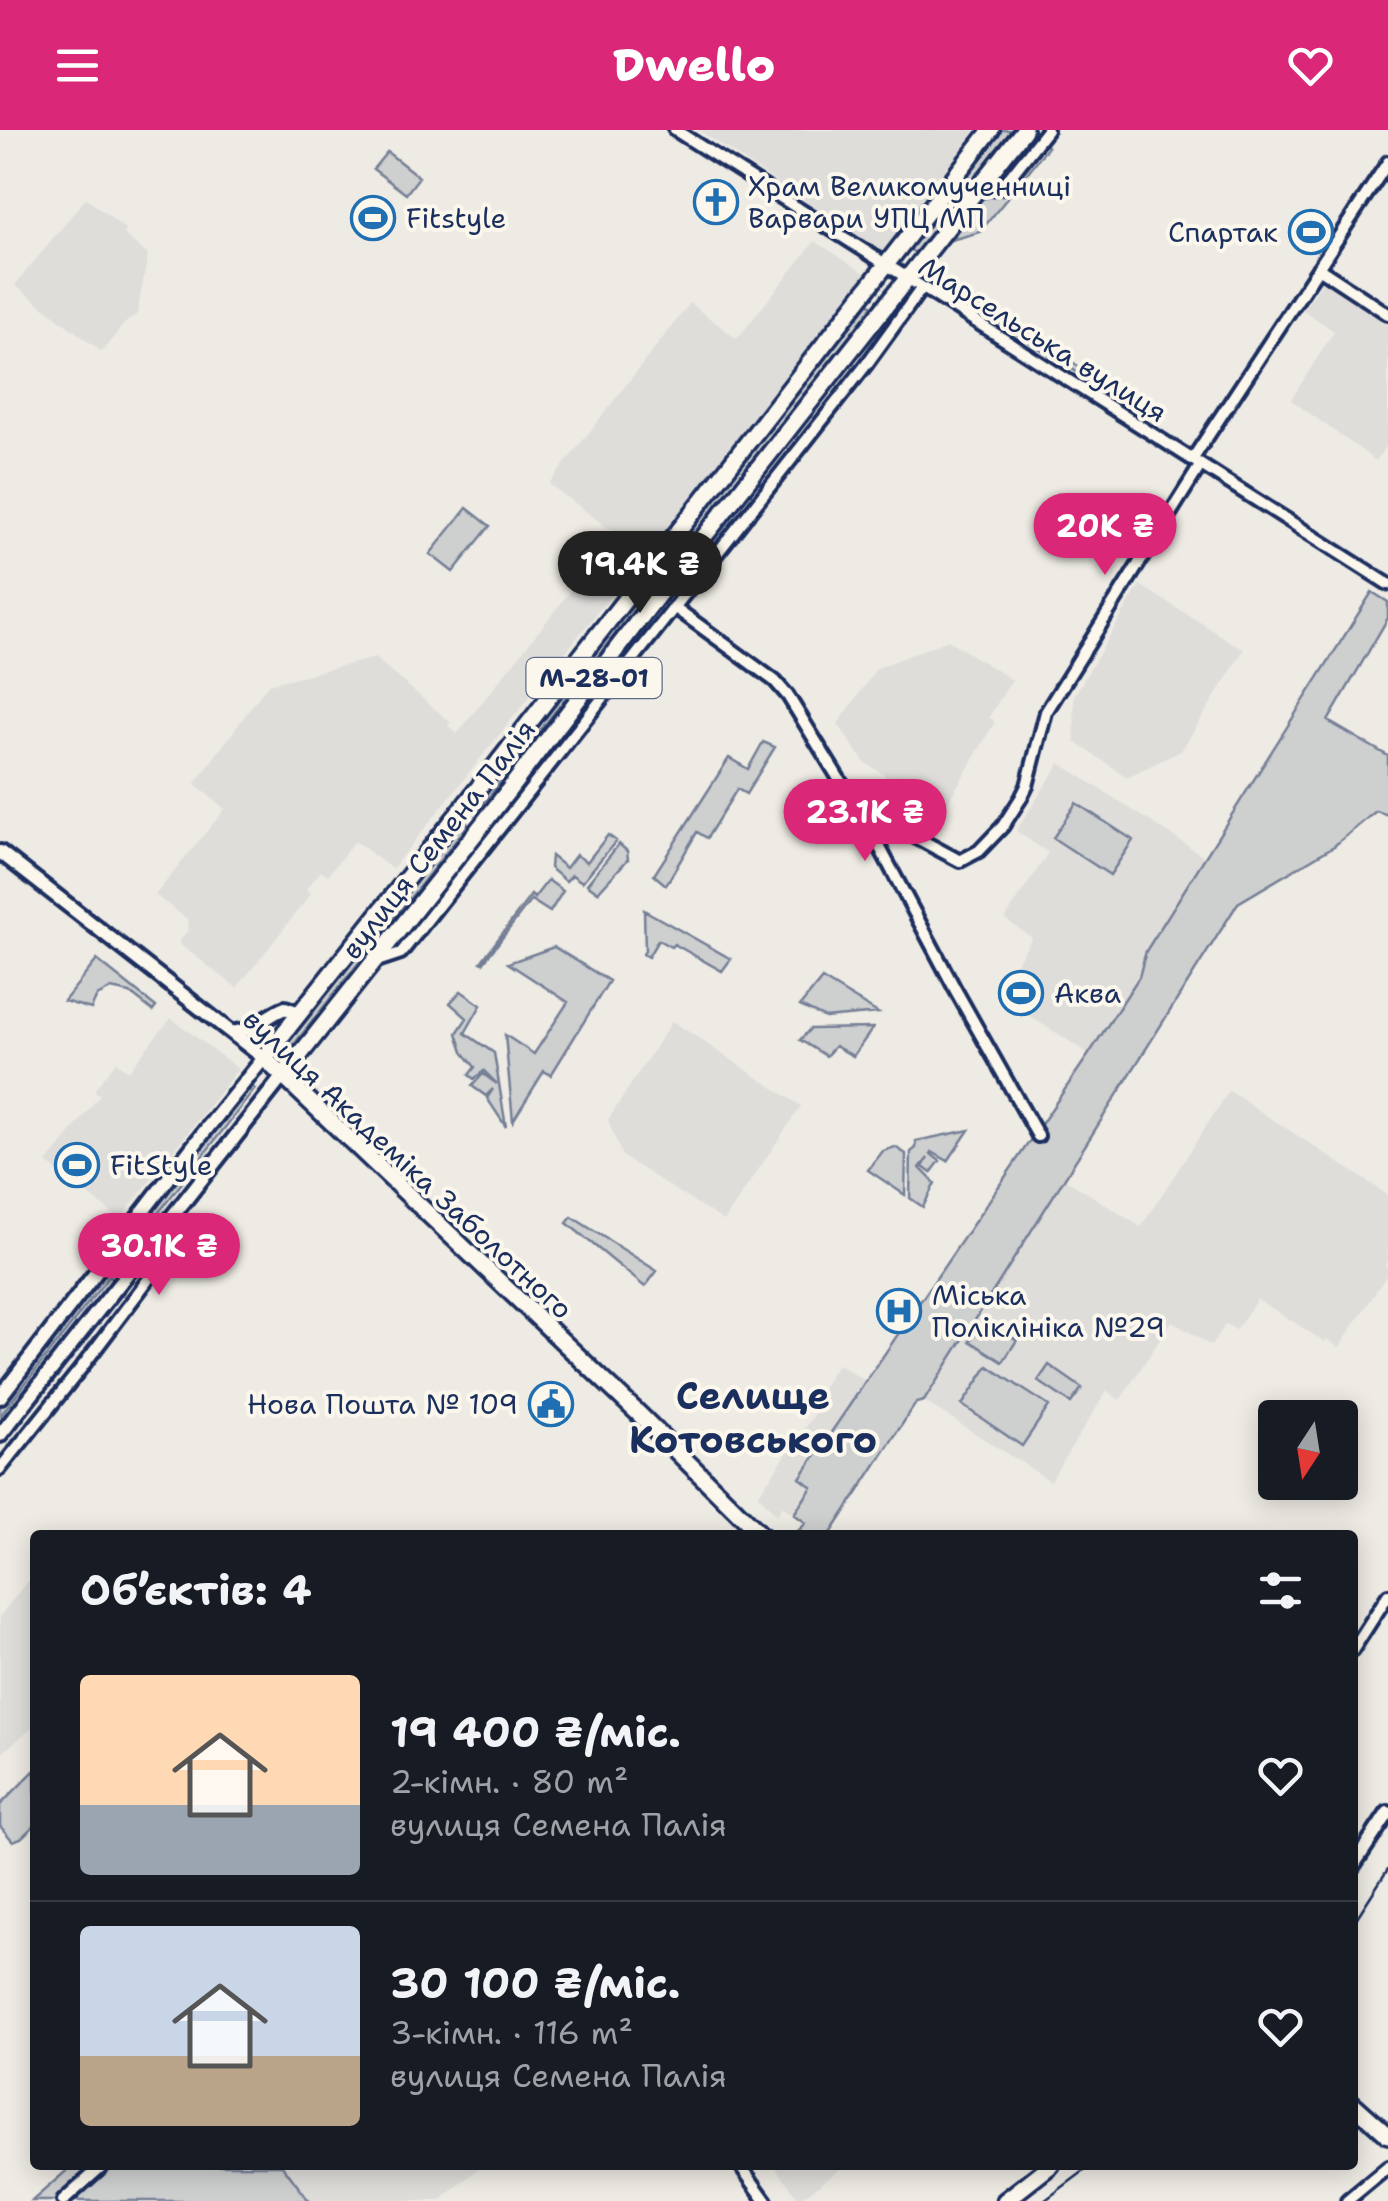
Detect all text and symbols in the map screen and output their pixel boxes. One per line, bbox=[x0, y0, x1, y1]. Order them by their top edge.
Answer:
text: Dwello bbox=[613, 35, 775, 95]
icon: menu bbox=[50, 38, 105, 93]
icon: heart bbox=[1283, 38, 1338, 93]
place label: Храм Великомученниці Варвари УПЦ МП bbox=[748, 167, 1071, 237]
church icon: Храм Великомученниці Варвари УПЦ МП bbox=[693, 179, 739, 225]
sports icon: Fitstyle bbox=[350, 195, 396, 241]
place label: Fitstyle bbox=[406, 199, 506, 237]
sports icon: Спартак bbox=[1288, 209, 1334, 255]
place label: Спартак bbox=[1168, 213, 1278, 251]
street label: Марсельська вулиця bbox=[912, 247, 1174, 431]
pin: 20K ₴ bbox=[1035, 493, 1175, 578]
text: 20K ₴ bbox=[1056, 504, 1154, 547]
pin: 19.4K ₴ bbox=[548, 531, 732, 616]
text: 19.4K ₴ bbox=[580, 542, 700, 585]
road number: М-28-01 bbox=[526, 658, 662, 698]
street label: вулиця Семена Палія bbox=[332, 711, 544, 967]
pin: 23.1K ₴ bbox=[773, 779, 957, 864]
text: 23.1K ₴ bbox=[806, 790, 924, 833]
sports icon: Аква bbox=[998, 970, 1044, 1016]
place label: Аква bbox=[1054, 974, 1121, 1012]
street label: вулиця Академіка Заболотного bbox=[235, 1001, 581, 1327]
sports icon: FitStyle bbox=[54, 1142, 100, 1188]
place label: FitStyle bbox=[110, 1146, 213, 1184]
pin: 30.1K ₴ bbox=[67, 1213, 251, 1298]
text: 30.1K ₴ bbox=[100, 1224, 218, 1267]
place label: Міська Поліклініка №29 bbox=[932, 1276, 1165, 1346]
hospital icon: Міська Поліклініка №29 bbox=[876, 1288, 922, 1334]
district label: Селище Котовського bbox=[629, 1370, 877, 1465]
public building icon: Нова Пошта № 109 bbox=[528, 1381, 574, 1427]
place label: Нова Пошта № 109 bbox=[247, 1385, 518, 1423]
north arrow bbox=[1258, 1400, 1358, 1500]
map controls bbox=[1258, 1400, 1358, 1500]
text: Об’єктів: 4 bbox=[80, 1562, 312, 1618]
icon: filters bbox=[1253, 1563, 1308, 1618]
text: 19 400 ₴/міс. bbox=[390, 1704, 681, 1760]
icon: home bbox=[160, 1715, 280, 1835]
icon: heart bbox=[1253, 1748, 1308, 1803]
text: 2-кімн. · 80 m² bbox=[390, 1760, 628, 1803]
text: вулиця Семена Палія bbox=[390, 1803, 727, 1846]
text: 30 100 ₴/міс. bbox=[390, 1955, 680, 2011]
icon: home bbox=[160, 1966, 280, 2086]
icon: heart bbox=[1253, 1999, 1308, 2054]
text: 3-кімн. · 116 m² bbox=[390, 2011, 633, 2054]
text: вулиця Семена Палія bbox=[390, 2054, 727, 2097]

